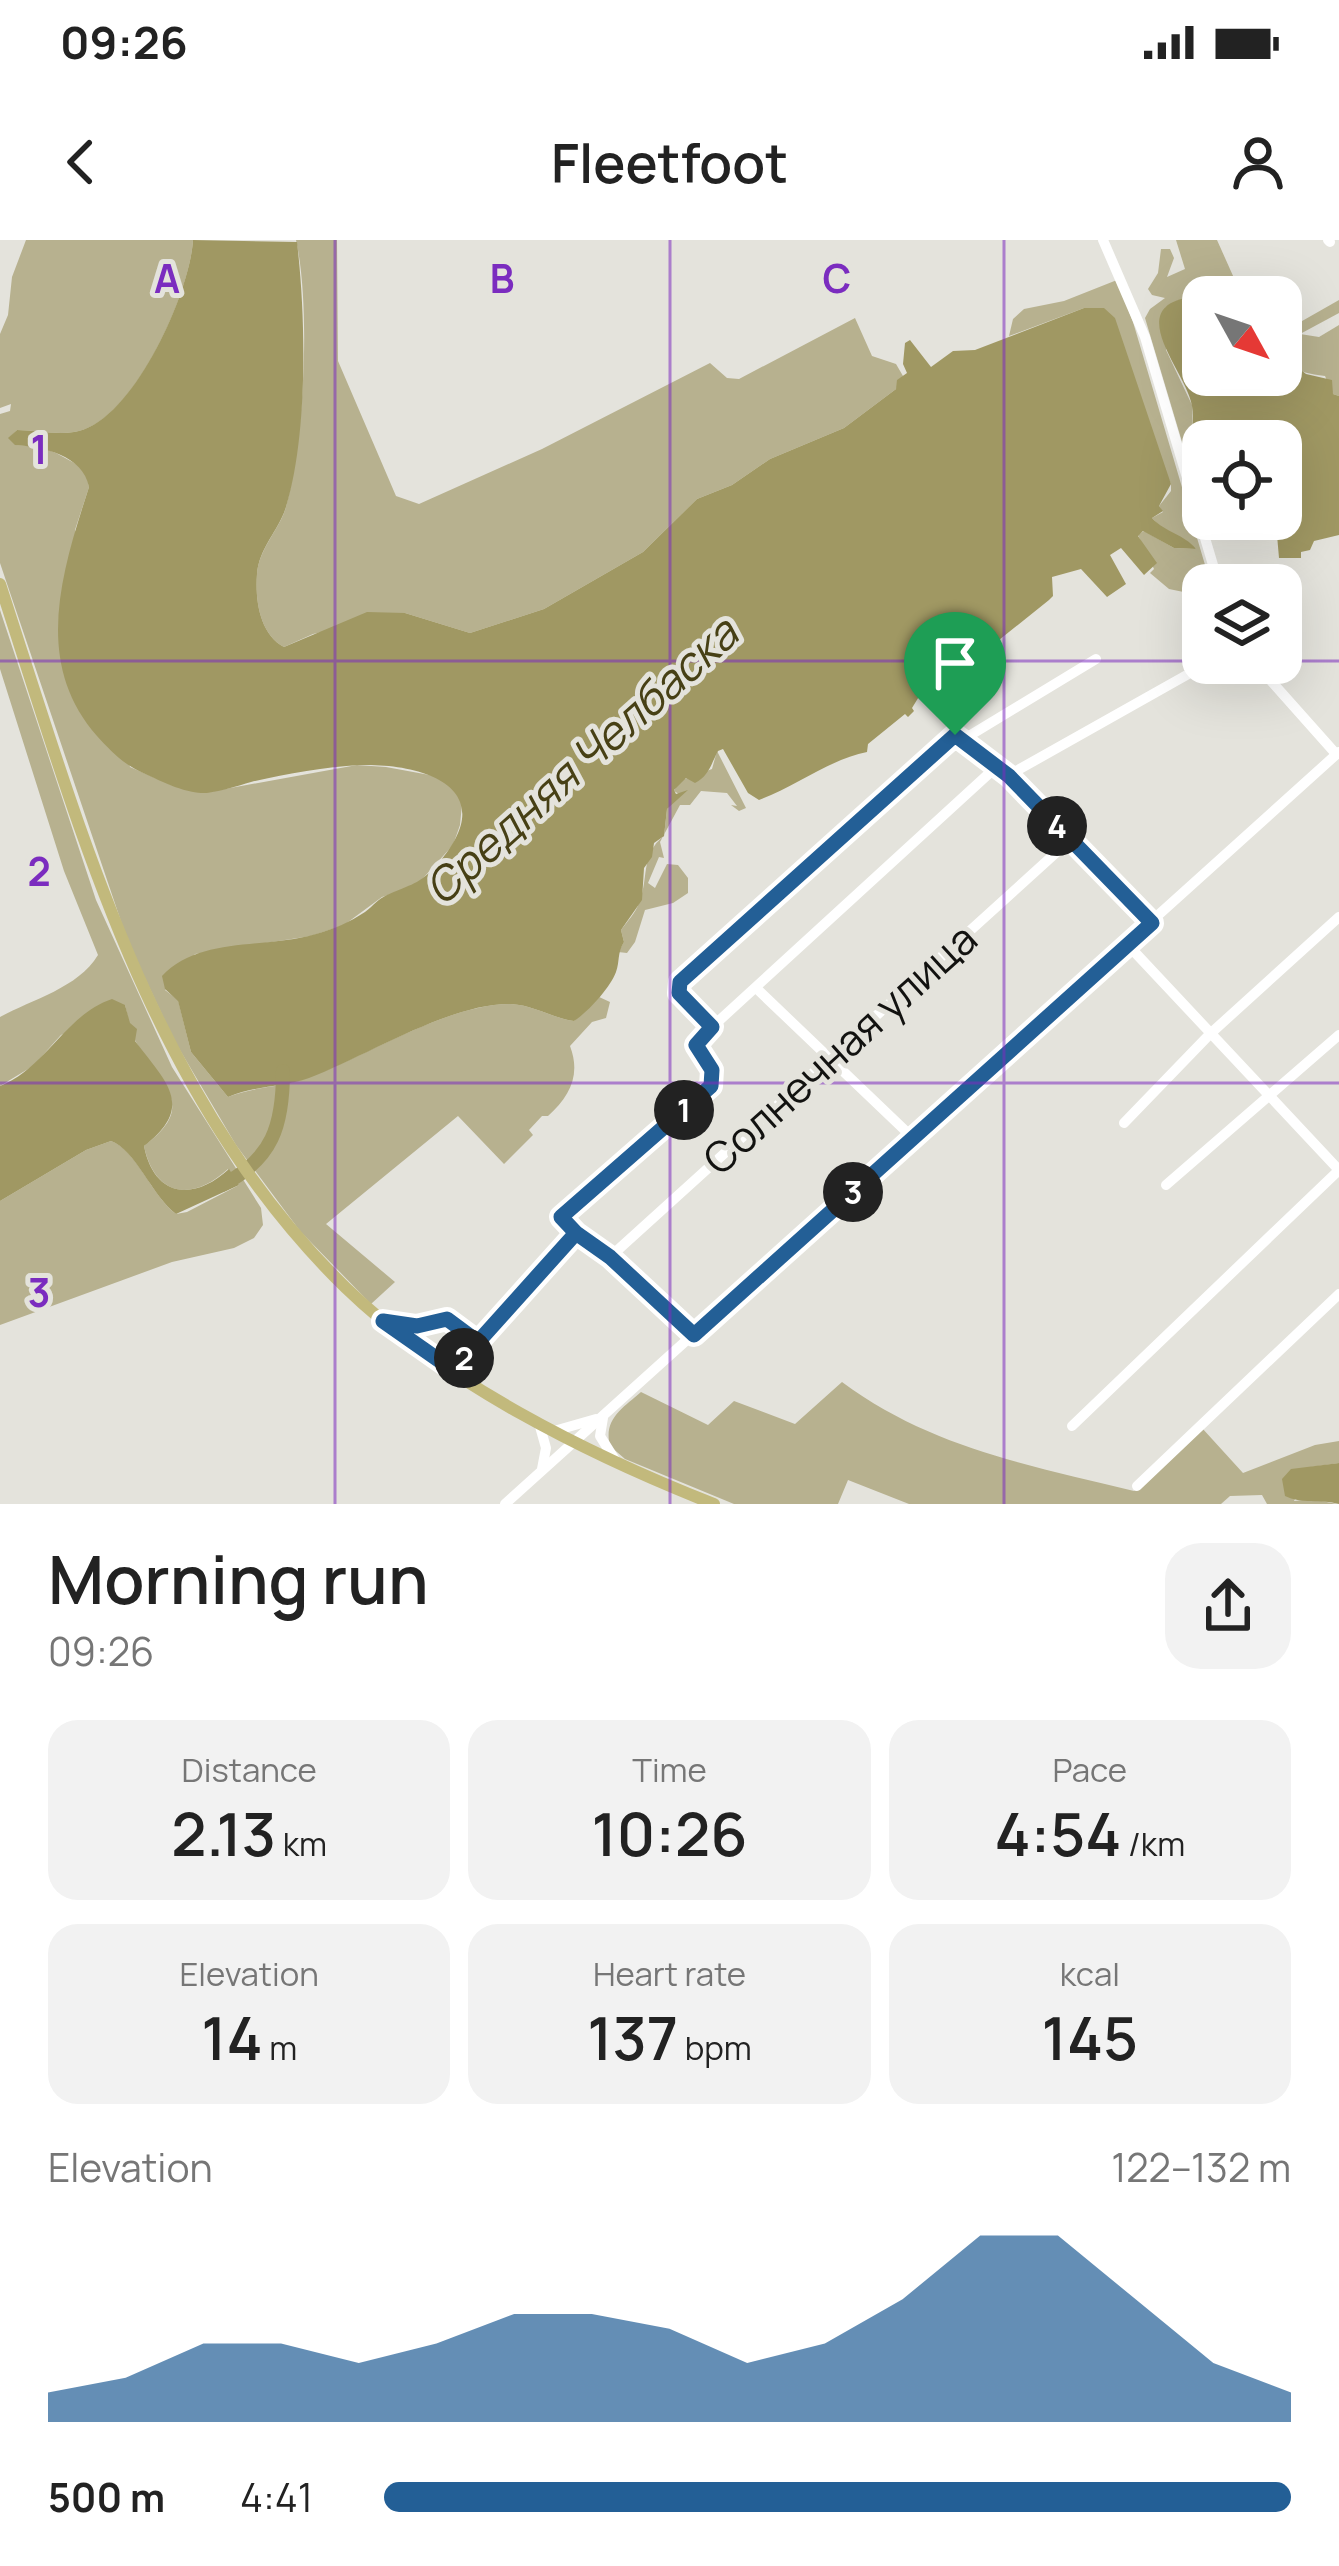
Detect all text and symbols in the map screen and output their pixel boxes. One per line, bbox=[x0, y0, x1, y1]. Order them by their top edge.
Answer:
text: 09:26 bbox=[60, 11, 188, 73]
text: Fleetfoot bbox=[551, 125, 788, 199]
icon: back bbox=[48, 129, 114, 195]
icon: person bbox=[1225, 129, 1291, 195]
text: A bbox=[154, 251, 180, 305]
text: B bbox=[490, 251, 514, 305]
text: C bbox=[823, 251, 851, 305]
north arrow bbox=[1182, 276, 1302, 396]
map controls bbox=[1182, 276, 1302, 684]
button: locate bbox=[1182, 420, 1302, 540]
text: 1 bbox=[30, 422, 48, 476]
button: layers bbox=[1182, 564, 1302, 684]
water label: Средняя Челбаска bbox=[410, 601, 752, 918]
pin bbox=[904, 612, 1006, 735]
icon: arrive bbox=[922, 630, 988, 696]
pin: 4 bbox=[1027, 796, 1087, 856]
text: 4 bbox=[1047, 803, 1067, 848]
text: 2 bbox=[27, 844, 51, 898]
street label: Солнечная улица bbox=[690, 910, 989, 1187]
pin: 1 bbox=[654, 1080, 714, 1140]
text: 1 bbox=[677, 1087, 691, 1132]
pin: 3 bbox=[823, 1162, 883, 1222]
text: 3 bbox=[843, 1169, 863, 1214]
text: 3 bbox=[28, 1265, 50, 1319]
pin: 2 bbox=[434, 1328, 494, 1388]
text: 2 bbox=[454, 1335, 474, 1380]
text: Morning run bbox=[48, 1534, 429, 1624]
button: share bbox=[1165, 1543, 1291, 1669]
text: 09:26 bbox=[48, 1624, 154, 1678]
text: Distance bbox=[182, 1747, 317, 1792]
text: Time bbox=[632, 1747, 707, 1792]
text: Pace bbox=[1053, 1747, 1127, 1792]
text: 2.13 bbox=[171, 1792, 276, 1874]
text: 10:26 bbox=[591, 1792, 748, 1874]
text: 4:54 bbox=[994, 1792, 1121, 1874]
text: km bbox=[276, 1821, 327, 1866]
text: /km bbox=[1121, 1821, 1185, 1866]
text: Elevation bbox=[180, 1951, 319, 1996]
text: Heart rate bbox=[593, 1951, 746, 1996]
text: kcal bbox=[1060, 1951, 1120, 1996]
text: 14 bbox=[201, 1996, 263, 2078]
text: 137 bbox=[587, 1996, 678, 2078]
text: 145 bbox=[1042, 1996, 1138, 2078]
text: m bbox=[263, 2025, 297, 2070]
text: bpm bbox=[678, 2025, 752, 2070]
text: Elevation bbox=[48, 2140, 213, 2194]
text: 122–132 m bbox=[1111, 2140, 1291, 2194]
text: 500 m bbox=[48, 2470, 165, 2524]
text: 4:41 bbox=[240, 2470, 313, 2524]

